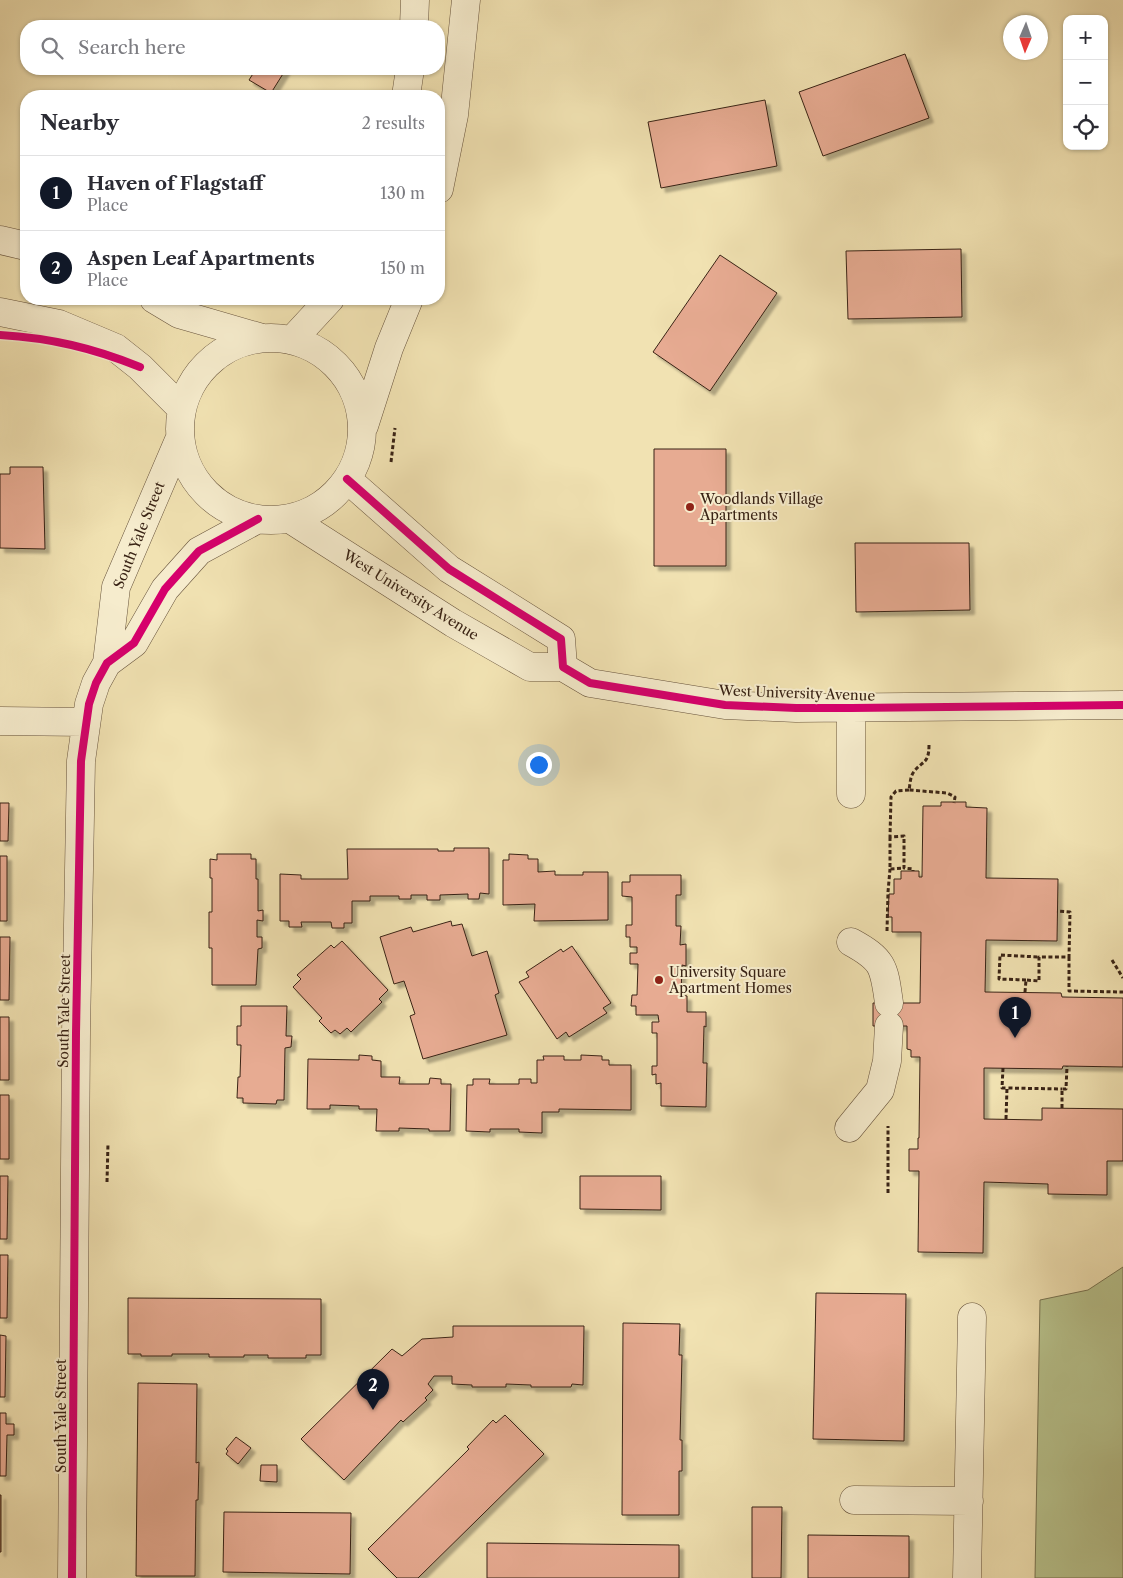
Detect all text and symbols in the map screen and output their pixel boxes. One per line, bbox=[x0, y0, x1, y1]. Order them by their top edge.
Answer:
north arrow bbox=[1003, 15, 1048, 60]
map controls bbox=[1063, 15, 1108, 150]
button: + bbox=[1063, 15, 1108, 60]
search box bbox=[20, 20, 445, 75]
icon: search bbox=[38, 34, 66, 62]
text: Search here bbox=[78, 36, 186, 59]
button: − bbox=[1063, 60, 1108, 105]
button: locate bbox=[1063, 105, 1108, 150]
text: Nearby bbox=[40, 110, 119, 135]
text: 2 results bbox=[362, 113, 425, 133]
text: Haven of Flagstaff bbox=[87, 172, 264, 195]
text: 1 bbox=[52, 183, 60, 203]
text: 130 m bbox=[380, 183, 425, 203]
text: Place bbox=[87, 195, 128, 215]
text: Aspen Leaf Apartments bbox=[87, 247, 315, 270]
text: 2 bbox=[51, 258, 61, 278]
text: 150 m bbox=[380, 258, 425, 278]
text: Place bbox=[87, 270, 128, 290]
street label: South Yale Street bbox=[109, 479, 169, 591]
place label: Woodlands Village Apartments bbox=[699, 490, 823, 524]
marker: Woodlands Village Apartments bbox=[684, 501, 696, 513]
street label: West University Avenue bbox=[339, 545, 482, 644]
street label: West University Avenue bbox=[717, 681, 876, 705]
your location bbox=[526, 752, 552, 778]
street label: South Yale Street bbox=[54, 954, 74, 1068]
place label: University Square Apartment Homes bbox=[668, 963, 792, 997]
marker: University Square Apartment Homes bbox=[653, 974, 665, 986]
pin: 1 bbox=[999, 997, 1031, 1038]
street label: South Yale Street bbox=[52, 1359, 70, 1473]
pin: 2 bbox=[357, 1369, 389, 1410]

